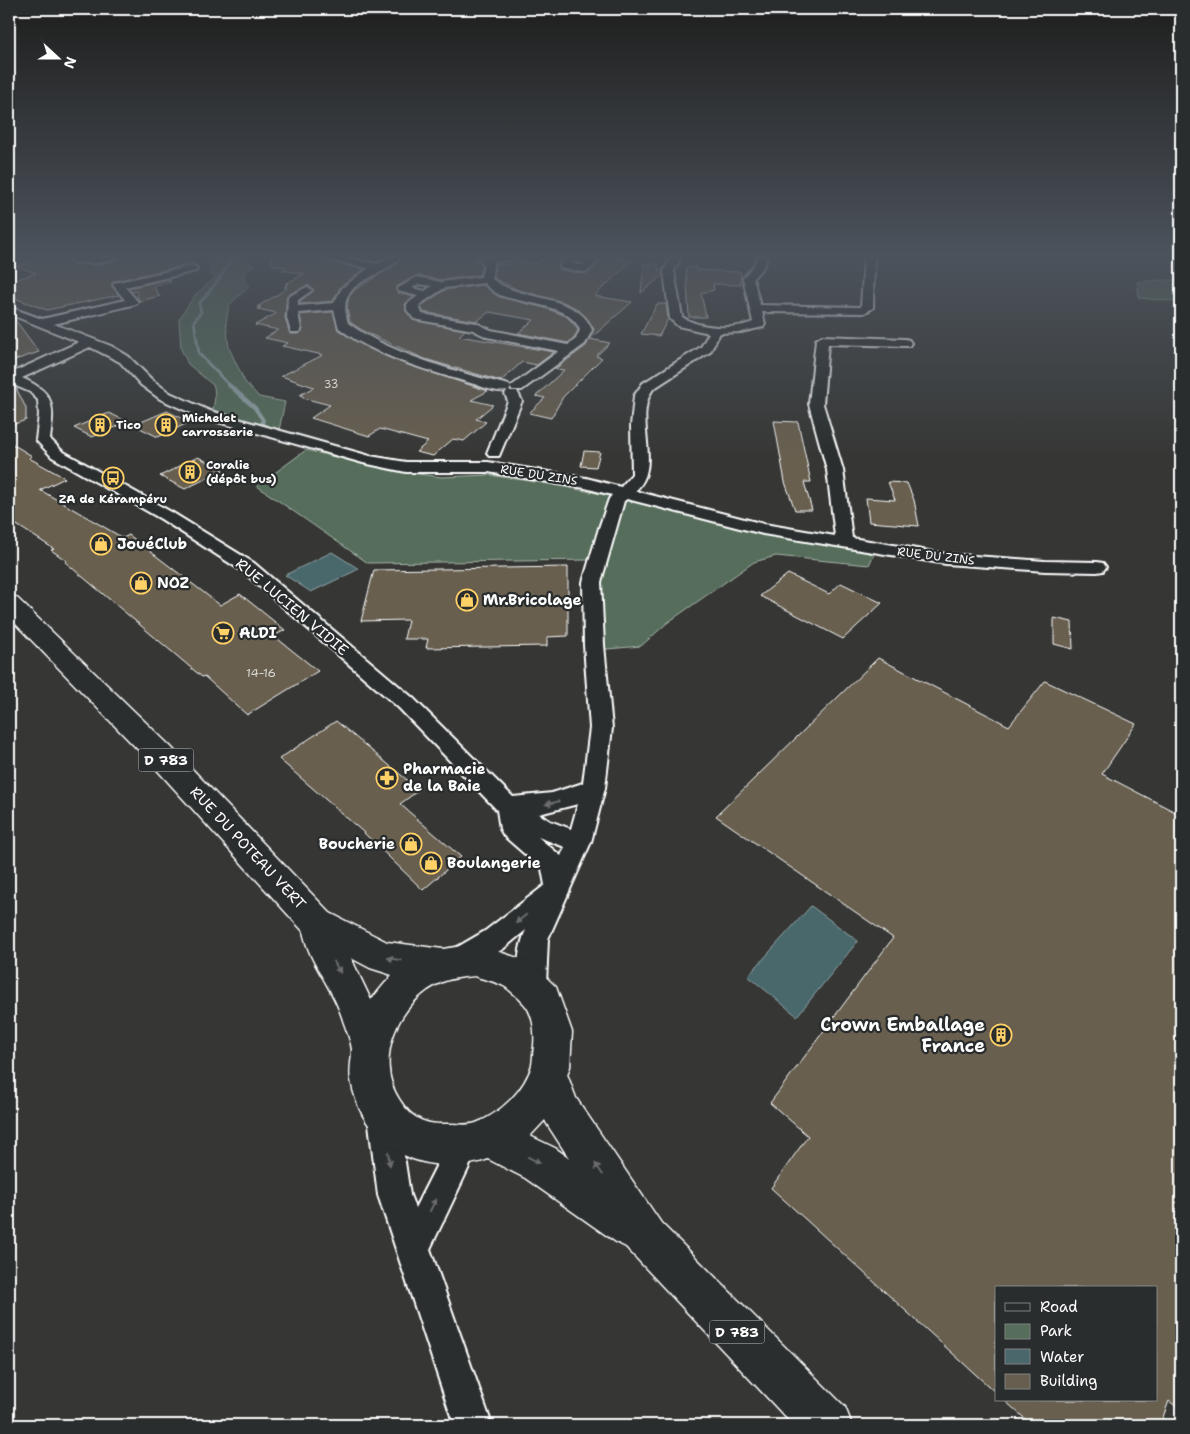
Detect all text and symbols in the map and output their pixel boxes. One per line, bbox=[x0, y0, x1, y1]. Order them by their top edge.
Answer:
north arrow bbox=[32, 32, 82, 82]
text: N bbox=[60, 54, 81, 71]
house number: 33 bbox=[324, 377, 338, 392]
place label: Michelet carrosserie bbox=[182, 410, 253, 440]
building icon: Tico bbox=[88, 413, 112, 437]
building icon: Michelet carrosserie bbox=[154, 413, 178, 437]
place label: Tico bbox=[116, 417, 141, 433]
place label: Coralie (dépôt bus) bbox=[206, 457, 277, 487]
building icon: Coralie (dépôt bus) bbox=[178, 460, 202, 484]
street label: RUE DU ZINS bbox=[499, 461, 579, 489]
bus stop icon: ZA de Kérampéru bbox=[101, 466, 125, 490]
place label: ZA de Kérampéru bbox=[59, 491, 167, 507]
shop icon: JouéClub bbox=[89, 532, 113, 556]
place label: JouéClub bbox=[117, 534, 187, 554]
street label: RUE DU ZINS bbox=[896, 543, 976, 569]
street label: RUE LUCIEN VIDIE bbox=[231, 554, 353, 660]
shop icon: NOZ bbox=[129, 571, 153, 595]
place label: NOZ bbox=[157, 573, 190, 593]
shop icon: Mr.Bricolage bbox=[455, 588, 479, 612]
place label: Mr.Bricolage bbox=[483, 590, 582, 610]
supermarket icon: ALDI bbox=[211, 621, 235, 645]
place label: ALDI bbox=[239, 623, 277, 643]
house number: 14-16 bbox=[246, 665, 276, 681]
road number: D 783 bbox=[138, 748, 194, 772]
place label: Pharmacie de la Baie bbox=[403, 759, 485, 796]
pharmacy icon: Pharmacie de la Baie bbox=[375, 766, 399, 790]
street label: RUE DU POTEAU VERT bbox=[186, 782, 310, 914]
one-way arrow bbox=[545, 799, 560, 807]
shop icon: Boucherie bbox=[399, 832, 423, 856]
place label: Boucherie bbox=[319, 834, 395, 854]
shop icon: Boulangerie bbox=[419, 851, 443, 875]
place label: Boulangerie bbox=[447, 853, 541, 873]
one-way arrow bbox=[515, 913, 527, 924]
one-way arrow bbox=[387, 955, 402, 963]
one-way arrow bbox=[333, 960, 341, 975]
place label: Crown Emballage France bbox=[820, 1013, 985, 1058]
building icon: Crown Emballage France bbox=[989, 1023, 1013, 1047]
one-way arrow bbox=[385, 1151, 393, 1167]
one-way arrow bbox=[527, 1156, 541, 1164]
one-way arrow bbox=[594, 1162, 604, 1175]
one-way arrow bbox=[429, 1198, 437, 1212]
legend bbox=[995, 1286, 1158, 1402]
text: Road bbox=[1040, 1297, 1078, 1317]
road number: D 783 bbox=[710, 1320, 764, 1344]
text: Park bbox=[1040, 1321, 1072, 1341]
text: Water bbox=[1040, 1347, 1084, 1367]
text: Building bbox=[1040, 1371, 1097, 1391]

